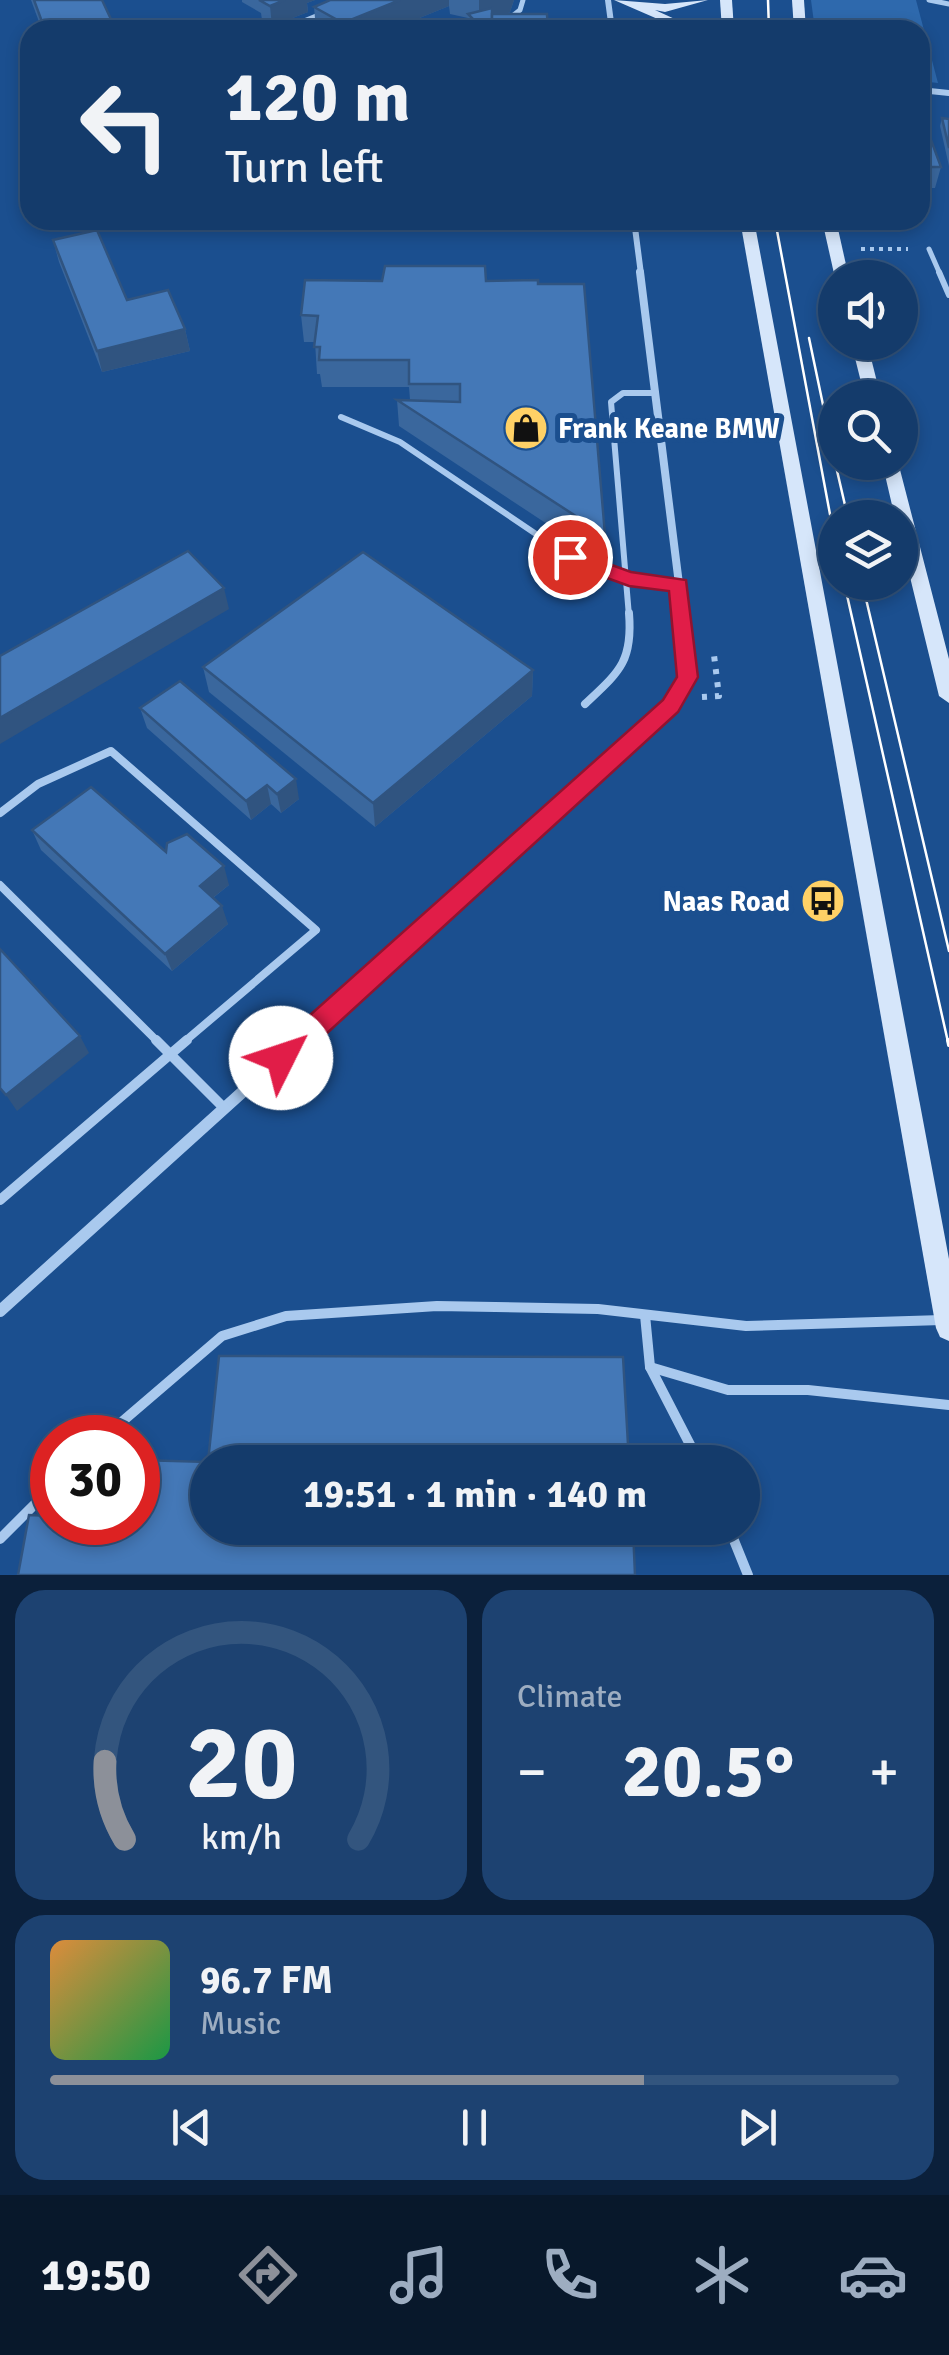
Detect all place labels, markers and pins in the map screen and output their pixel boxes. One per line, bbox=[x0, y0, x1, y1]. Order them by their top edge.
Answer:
shop icon: Frank Keane BMW bbox=[503, 405, 549, 451]
place label: Frank Keane BMW bbox=[558, 412, 780, 446]
pin bbox=[528, 515, 613, 600]
bus stop icon: Naas Road bbox=[800, 878, 846, 924]
place label: Naas Road bbox=[663, 885, 790, 919]

